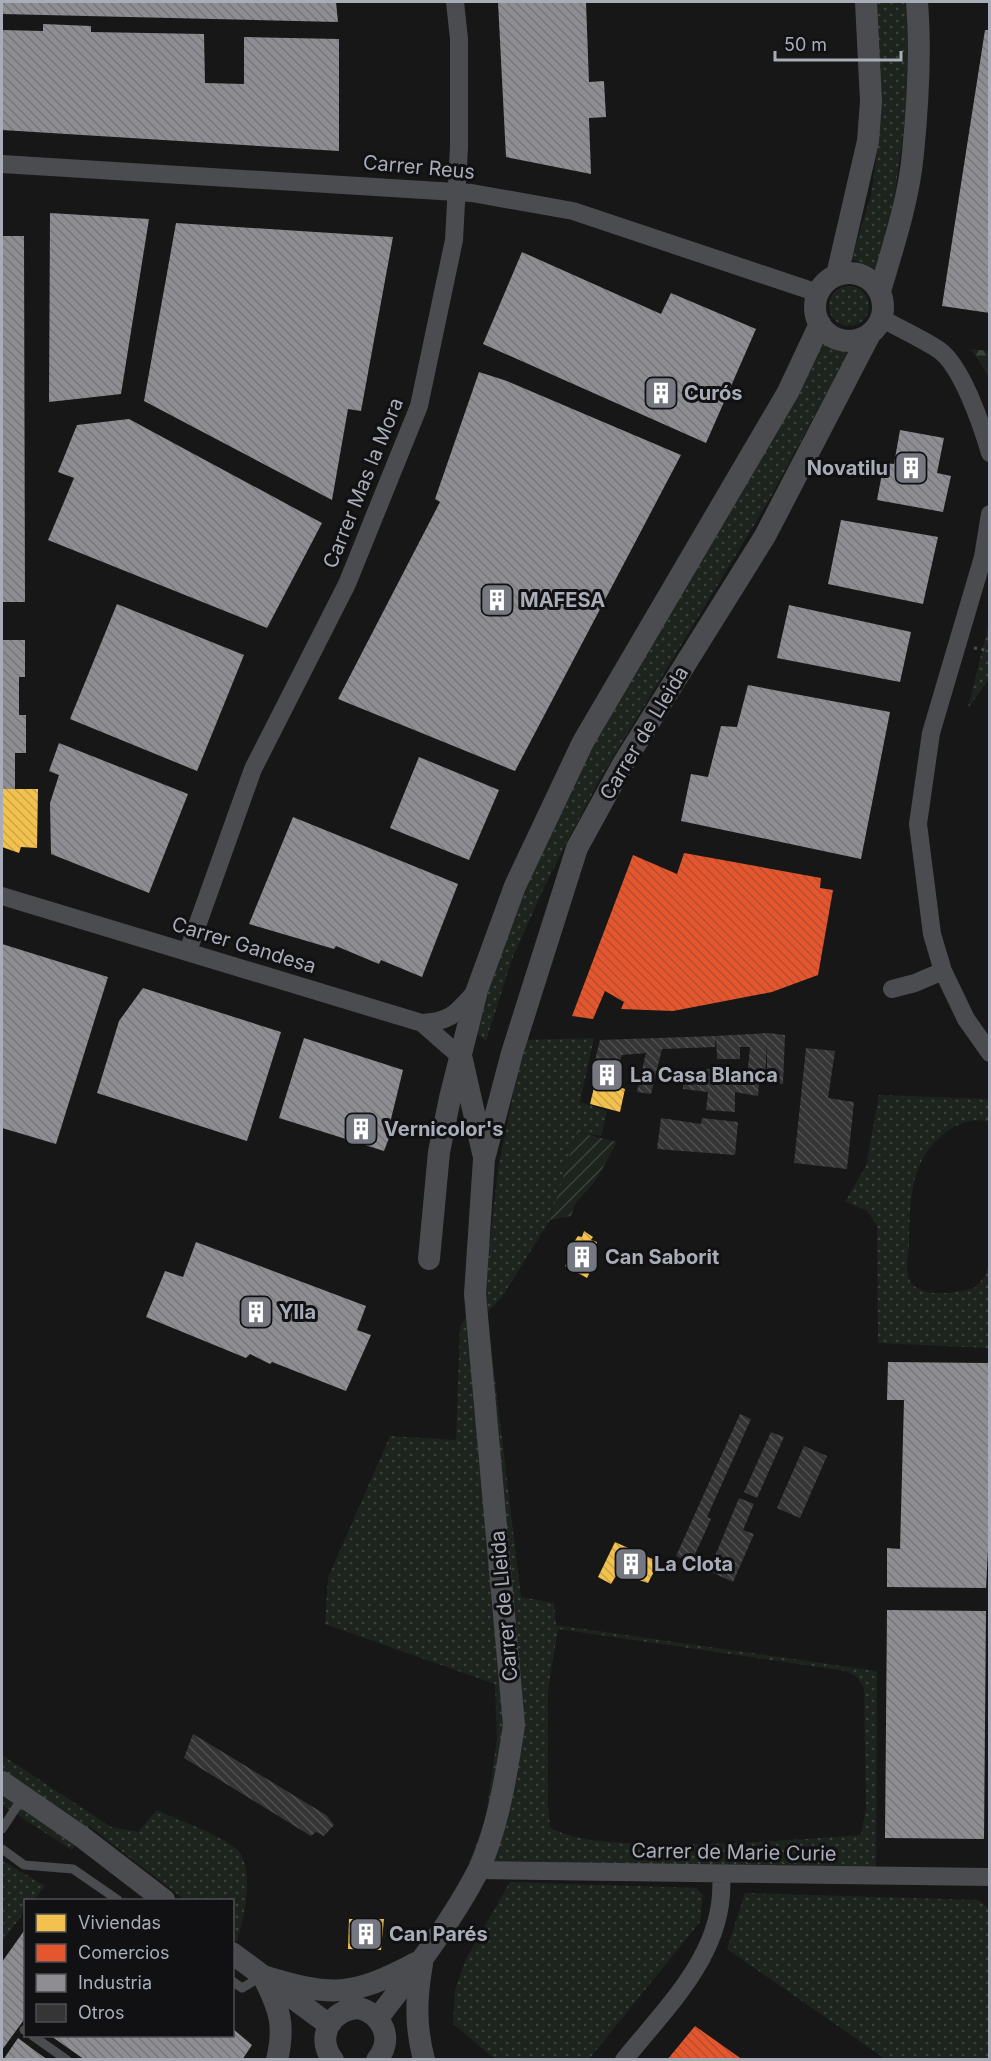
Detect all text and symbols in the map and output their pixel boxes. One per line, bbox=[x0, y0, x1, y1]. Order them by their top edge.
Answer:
scale bar bbox=[775, 24, 901, 62]
text: 50 m bbox=[784, 34, 827, 55]
street label: Carrer Reus bbox=[362, 150, 476, 184]
building icon: Curós bbox=[643, 375, 679, 411]
place label: Curós bbox=[684, 381, 742, 405]
street label: Carrer Mas la Mora bbox=[318, 394, 408, 572]
building icon: Novatilu bbox=[893, 450, 929, 486]
place label: Novatilu bbox=[807, 456, 888, 480]
building icon: MAFESA bbox=[479, 582, 515, 618]
place label: MAFESA bbox=[520, 588, 605, 612]
street label: Carrer de Lleida bbox=[595, 662, 693, 804]
street label: Carrer Gandesa bbox=[169, 912, 319, 978]
building icon: La Casa Blanca bbox=[589, 1057, 625, 1093]
place label: La Casa Blanca bbox=[630, 1063, 778, 1087]
building icon: Vernicolor's bbox=[343, 1111, 379, 1147]
place label: Vernicolor's bbox=[384, 1117, 503, 1141]
building icon: Can Saborit bbox=[564, 1239, 600, 1275]
place label: Can Saborit bbox=[605, 1245, 719, 1269]
building icon: Ylla bbox=[238, 1294, 274, 1330]
place label: Ylla bbox=[279, 1300, 316, 1324]
street label: Carrer de Lleida bbox=[485, 1530, 523, 1682]
building icon: La Clota bbox=[613, 1546, 649, 1582]
place label: La Clota bbox=[654, 1552, 733, 1576]
street label: Carrer de Marie Curie bbox=[631, 1838, 837, 1866]
legend bbox=[24, 1899, 234, 2037]
text: Viviendas bbox=[78, 1912, 161, 1933]
building icon: Can Parés bbox=[348, 1916, 384, 1952]
place label: Can Parés bbox=[389, 1922, 488, 1946]
text: Comercios bbox=[78, 1942, 170, 1963]
text: Industria bbox=[78, 1972, 152, 1993]
text: Otros bbox=[78, 2002, 124, 2023]

